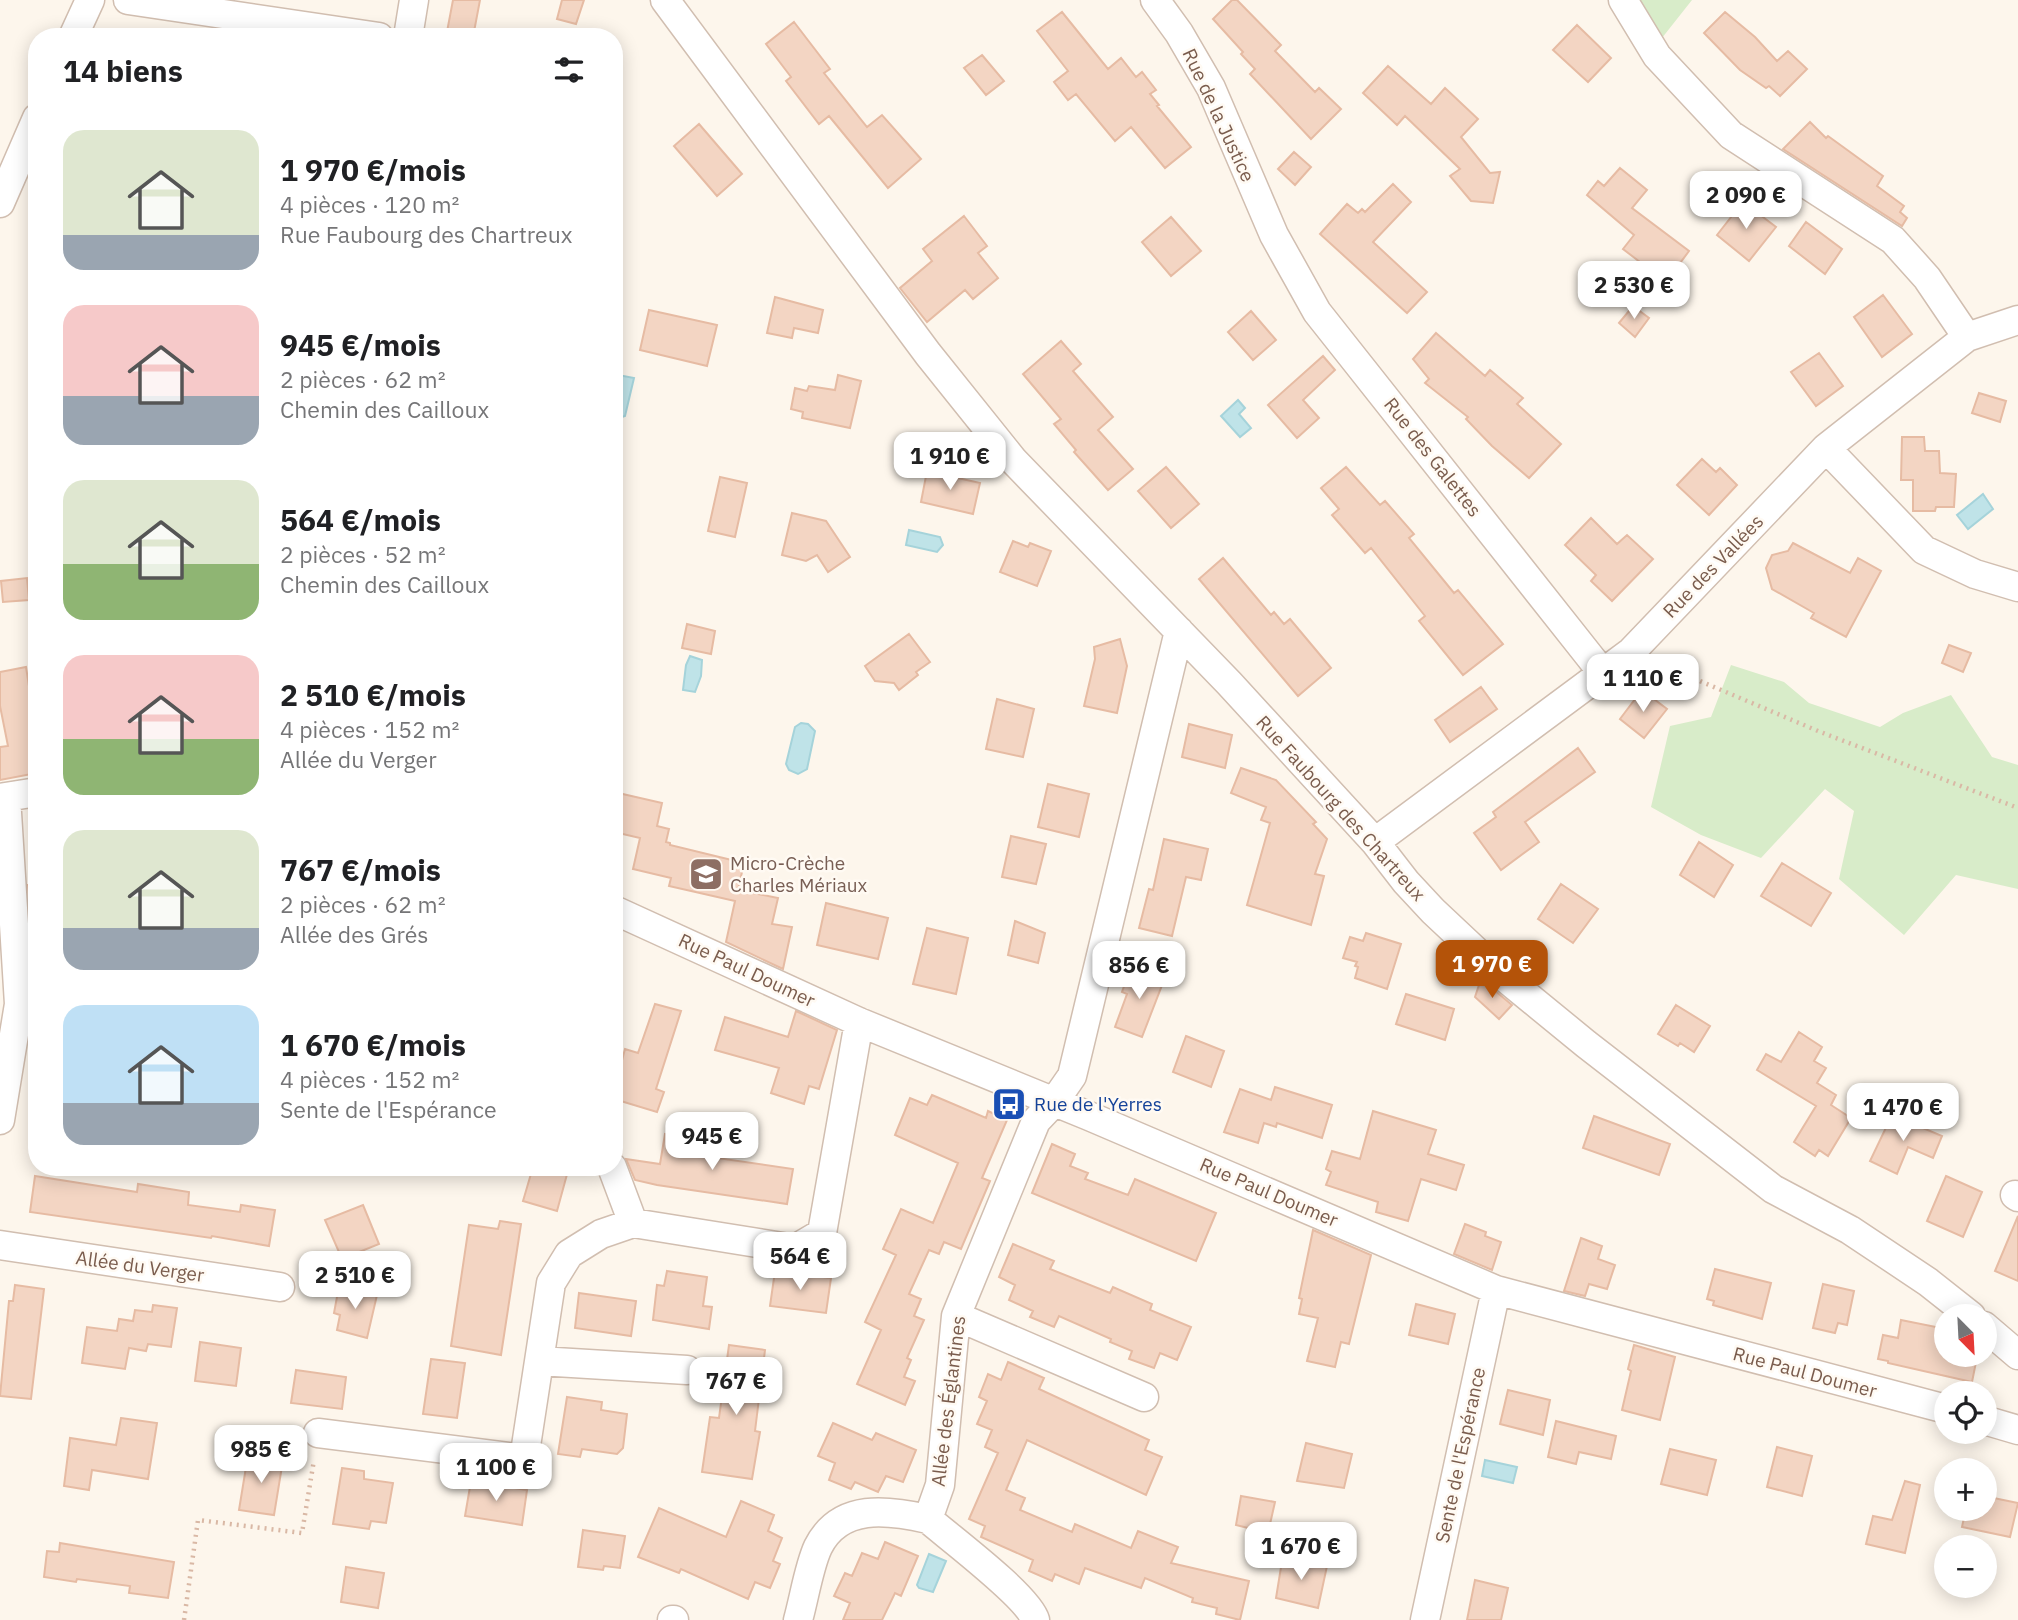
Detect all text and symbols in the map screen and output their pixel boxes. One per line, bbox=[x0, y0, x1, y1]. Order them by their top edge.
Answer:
street label: Rue de la Justice bbox=[1178, 44, 1260, 186]
text: 14 biens bbox=[63, 51, 183, 90]
icon: filters bbox=[550, 51, 588, 89]
text: 1 970 €/mois bbox=[280, 150, 466, 189]
icon: home bbox=[119, 158, 203, 242]
pin: 2 090 € bbox=[1681, 172, 1811, 231]
text: 2 090 € bbox=[1706, 179, 1786, 209]
text: 4 pièces · 120 m² bbox=[280, 189, 459, 219]
text: Rue Faubourg des Chartreux bbox=[280, 219, 572, 249]
pin: 2 530 € bbox=[1569, 262, 1699, 321]
text: 2 530 € bbox=[1594, 269, 1674, 299]
text: 945 €/mois bbox=[280, 325, 441, 364]
icon: home bbox=[119, 333, 203, 417]
text: 2 pièces · 62 m² bbox=[280, 364, 446, 394]
street label: Rue des Galettes bbox=[1379, 393, 1487, 521]
text: Chemin des Cailloux bbox=[280, 394, 489, 424]
pin: 1 910 € bbox=[885, 433, 1015, 492]
text: 1 910 € bbox=[910, 440, 990, 470]
text: 564 €/mois bbox=[280, 500, 441, 539]
icon: home bbox=[119, 508, 203, 592]
street label: Rue des Vallées bbox=[1658, 509, 1768, 623]
text: 2 pièces · 52 m² bbox=[280, 539, 446, 569]
text: Chemin des Cailloux bbox=[280, 569, 489, 599]
pin: 1 110 € bbox=[1578, 654, 1708, 714]
text: 1 110 € bbox=[1603, 662, 1683, 692]
text: 2 510 €/mois bbox=[280, 675, 466, 714]
icon: home bbox=[119, 683, 203, 767]
street label: Rue Faubourg des Chartreux bbox=[1251, 710, 1431, 906]
text: 4 pièces · 152 m² bbox=[280, 714, 459, 744]
text: Allée du Verger bbox=[280, 744, 437, 774]
text: 767 €/mois bbox=[280, 850, 441, 889]
place label: Micro-Crèche Charles Mériaux bbox=[730, 851, 868, 897]
school or university icon: Micro-Crèche Charles Mériaux bbox=[687, 855, 725, 893]
icon: home bbox=[119, 858, 203, 942]
text: 2 pièces · 62 m² bbox=[280, 889, 446, 919]
text: Allée des Grés bbox=[280, 919, 429, 949]
street label: Rue Paul Doumer bbox=[675, 928, 819, 1012]
pin: 1 970 € bbox=[1427, 940, 1557, 1000]
pin: 856 € bbox=[1090, 942, 1188, 1001]
text: 1 970 € bbox=[1452, 948, 1532, 978]
text: 856 € bbox=[1108, 949, 1170, 979]
text: 1 670 €/mois bbox=[280, 1025, 466, 1064]
icon: home bbox=[119, 1033, 203, 1117]
text: 4 pièces · 152 m² bbox=[280, 1064, 459, 1094]
pin: 1 470 € bbox=[1838, 1084, 1968, 1143]
bus stop icon: Rue de l'Yerres bbox=[990, 1085, 1028, 1123]
text: 1 470 € bbox=[1863, 1091, 1943, 1121]
place label: Rue de l'Yerres bbox=[1034, 1092, 1162, 1116]
text: Sente de l'Espérance bbox=[280, 1094, 497, 1124]
pin: 945 € bbox=[663, 1112, 761, 1172]
text: 945 € bbox=[681, 1120, 743, 1150]
street label: Rue Paul Doumer bbox=[1196, 1152, 1342, 1232]
pin: 564 € bbox=[751, 1232, 849, 1292]
text: 564 € bbox=[769, 1240, 831, 1270]
street label: Allée du Verger bbox=[74, 1245, 206, 1287]
pin: 2 510 € bbox=[290, 1252, 420, 1311]
text: 2 510 € bbox=[315, 1259, 395, 1289]
north arrow bbox=[1934, 1304, 1997, 1367]
map controls bbox=[1934, 1304, 1997, 1598]
street label: Allée des Églantines bbox=[926, 1314, 970, 1488]
street label: Rue Paul Doumer bbox=[1730, 1341, 1880, 1403]
pin: 767 € bbox=[687, 1358, 785, 1417]
text: 767 € bbox=[705, 1365, 767, 1395]
street label: Sente de l'Espérance bbox=[1430, 1365, 1490, 1545]
button: locate bbox=[1934, 1381, 1997, 1444]
pin: 985 € bbox=[212, 1426, 310, 1485]
text: 985 € bbox=[230, 1433, 292, 1463]
pin: 1 100 € bbox=[431, 1444, 561, 1503]
text: 1 100 € bbox=[456, 1451, 536, 1481]
button: + bbox=[1934, 1458, 1997, 1521]
pin: 1 670 € bbox=[1236, 1522, 1366, 1582]
text: 1 670 € bbox=[1261, 1530, 1341, 1560]
button: − bbox=[1934, 1535, 1997, 1598]

